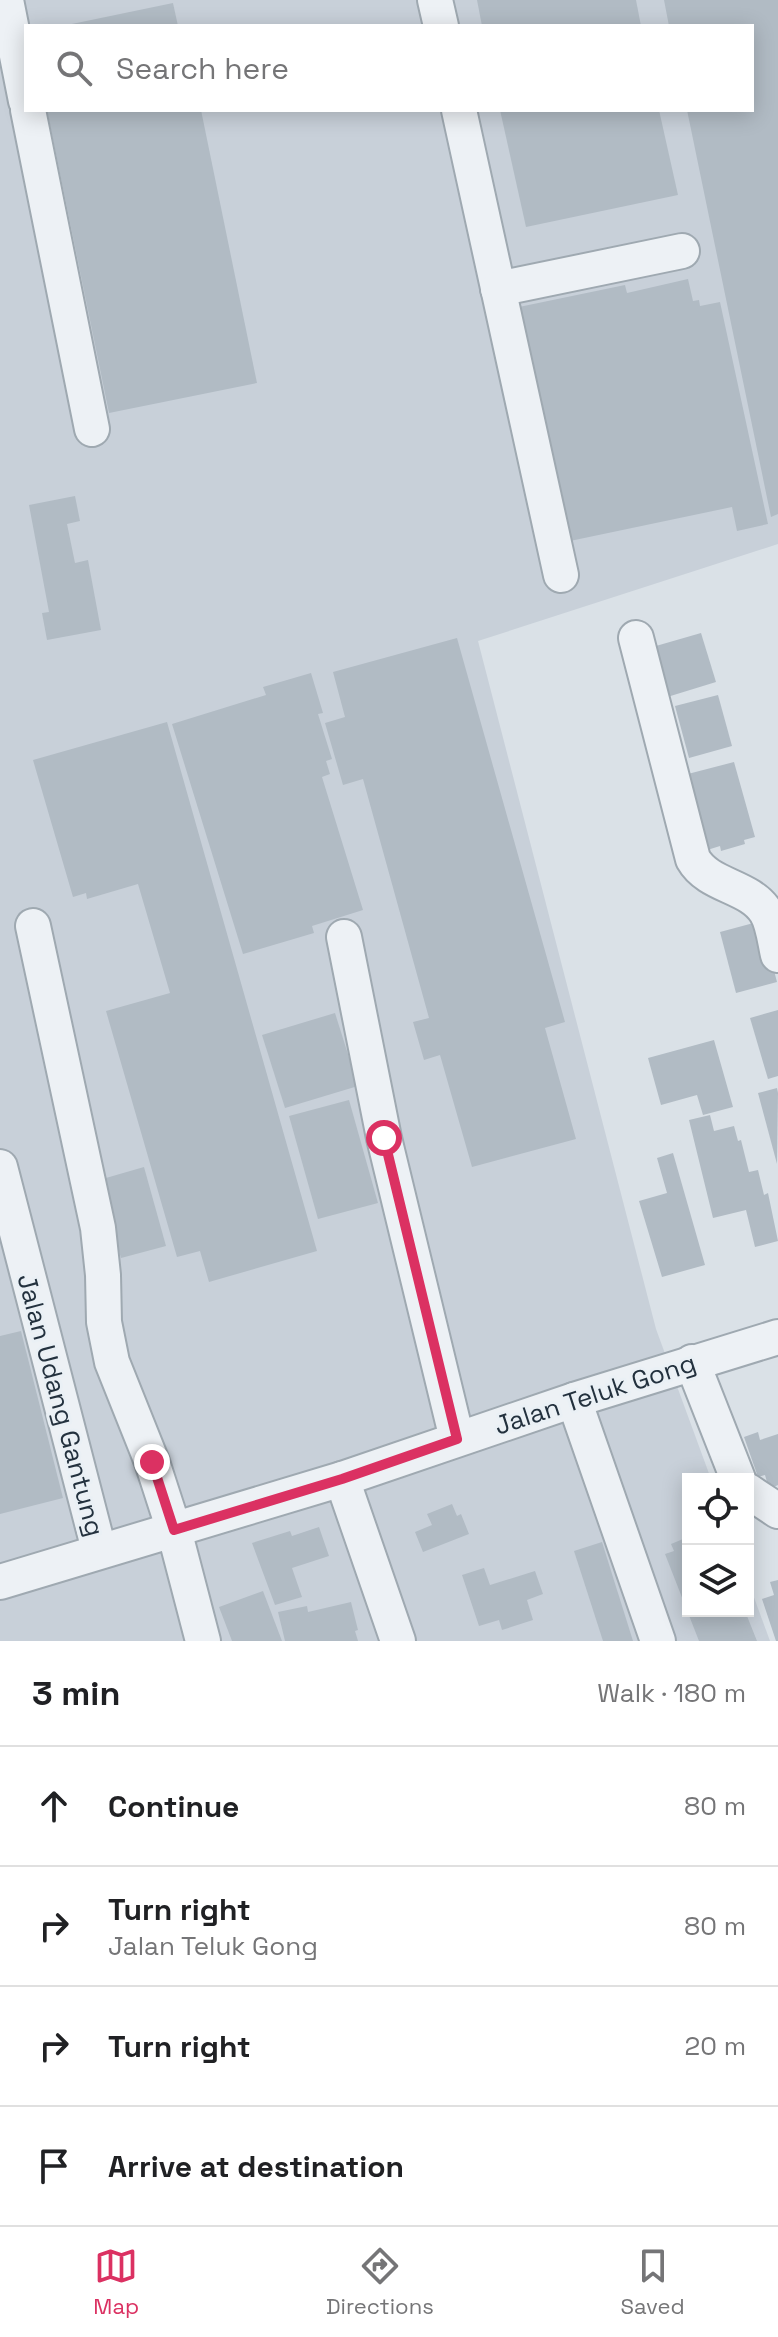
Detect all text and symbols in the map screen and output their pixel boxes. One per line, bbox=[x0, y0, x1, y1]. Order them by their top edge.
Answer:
search box bbox=[24, 24, 754, 112]
icon: search bbox=[52, 46, 96, 90]
text: Search here bbox=[116, 49, 289, 88]
route start bbox=[366, 1120, 402, 1156]
street label: Jalan Udang Gantung bbox=[10, 1270, 112, 1540]
street label: Jalan Teluk Gong bbox=[490, 1345, 700, 1443]
route end bbox=[134, 1444, 170, 1480]
map controls bbox=[682, 1473, 754, 1617]
button: locate bbox=[682, 1473, 754, 1545]
button: layers bbox=[682, 1545, 754, 1617]
text: 3 min bbox=[32, 1672, 120, 1715]
text: Walk · 180 m bbox=[597, 1676, 746, 1710]
icon: ahead bbox=[32, 1784, 76, 1828]
text: Continue bbox=[108, 1787, 239, 1826]
text: 80 m bbox=[684, 1789, 746, 1823]
text: Turn right bbox=[108, 1890, 251, 1929]
icon: right bbox=[32, 1904, 76, 1948]
text: 80 m bbox=[684, 1909, 746, 1943]
text: Jalan Teluk Gong bbox=[108, 1929, 318, 1963]
icon: right bbox=[32, 2024, 76, 2068]
text: Turn right bbox=[108, 2027, 251, 2066]
text: 20 m bbox=[685, 2029, 746, 2063]
icon: arrive bbox=[32, 2144, 76, 2188]
text: Arrive at destination bbox=[108, 2147, 404, 2186]
tab: Map bbox=[93, 2244, 139, 2320]
tab: Directions bbox=[326, 2244, 434, 2320]
tab: Saved bbox=[620, 2244, 685, 2320]

